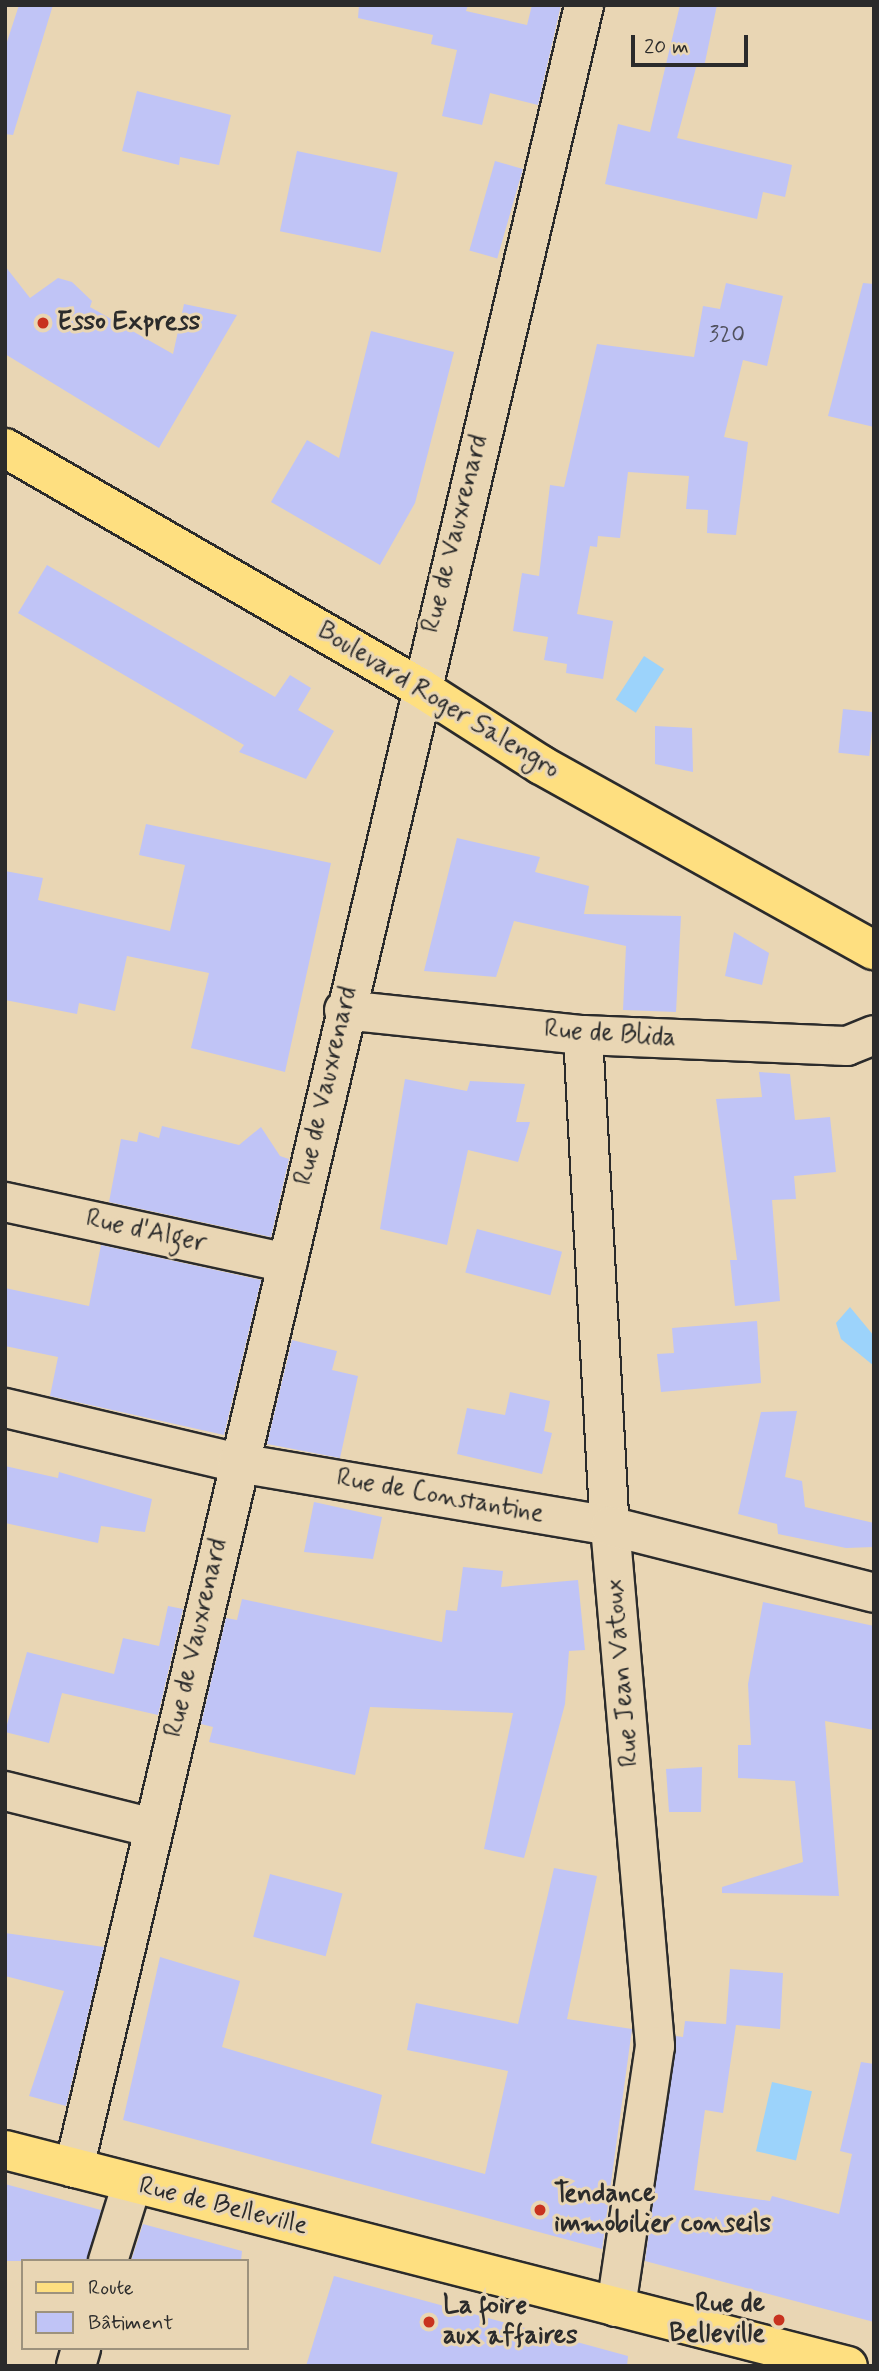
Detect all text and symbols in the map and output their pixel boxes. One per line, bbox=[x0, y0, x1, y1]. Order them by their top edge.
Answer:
scale bar bbox=[634, 21, 751, 65]
text: 20 m bbox=[644, 33, 689, 61]
place label: Esso Express bbox=[57, 307, 201, 339]
marker: Esso Express bbox=[35, 315, 51, 331]
house number: 320 bbox=[709, 321, 745, 349]
street label: Rue de Vauxrenard bbox=[416, 432, 496, 636]
street label: Boulevard Roger Salengro bbox=[311, 616, 565, 786]
street label: Rue de Vauxrenard bbox=[289, 984, 365, 1188]
street label: Rue de Blida bbox=[542, 1015, 678, 1055]
street label: Rue d'Alger bbox=[83, 1204, 209, 1260]
street label: Rue de Constantine bbox=[335, 1464, 545, 1530]
street label: Rue de Vauxrenard bbox=[159, 1536, 235, 1740]
street label: Rue Jean Vatoux bbox=[599, 1580, 647, 1766]
street label: Rue de Belleville bbox=[135, 2171, 311, 2243]
place label: Tendance immobilier conseils bbox=[554, 2179, 763, 2240]
marker: Tendance immobilier conseils bbox=[532, 2202, 548, 2218]
legend bbox=[21, 2259, 248, 2350]
text: Route bbox=[88, 2274, 134, 2302]
place label: Rue de Belleville bbox=[669, 2289, 765, 2350]
place label: La foire aux affaires bbox=[443, 2291, 577, 2352]
text: Bâtiment bbox=[88, 2309, 173, 2337]
marker: Rue de Belleville bbox=[771, 2312, 787, 2328]
marker: La foire aux affaires bbox=[421, 2314, 437, 2330]

